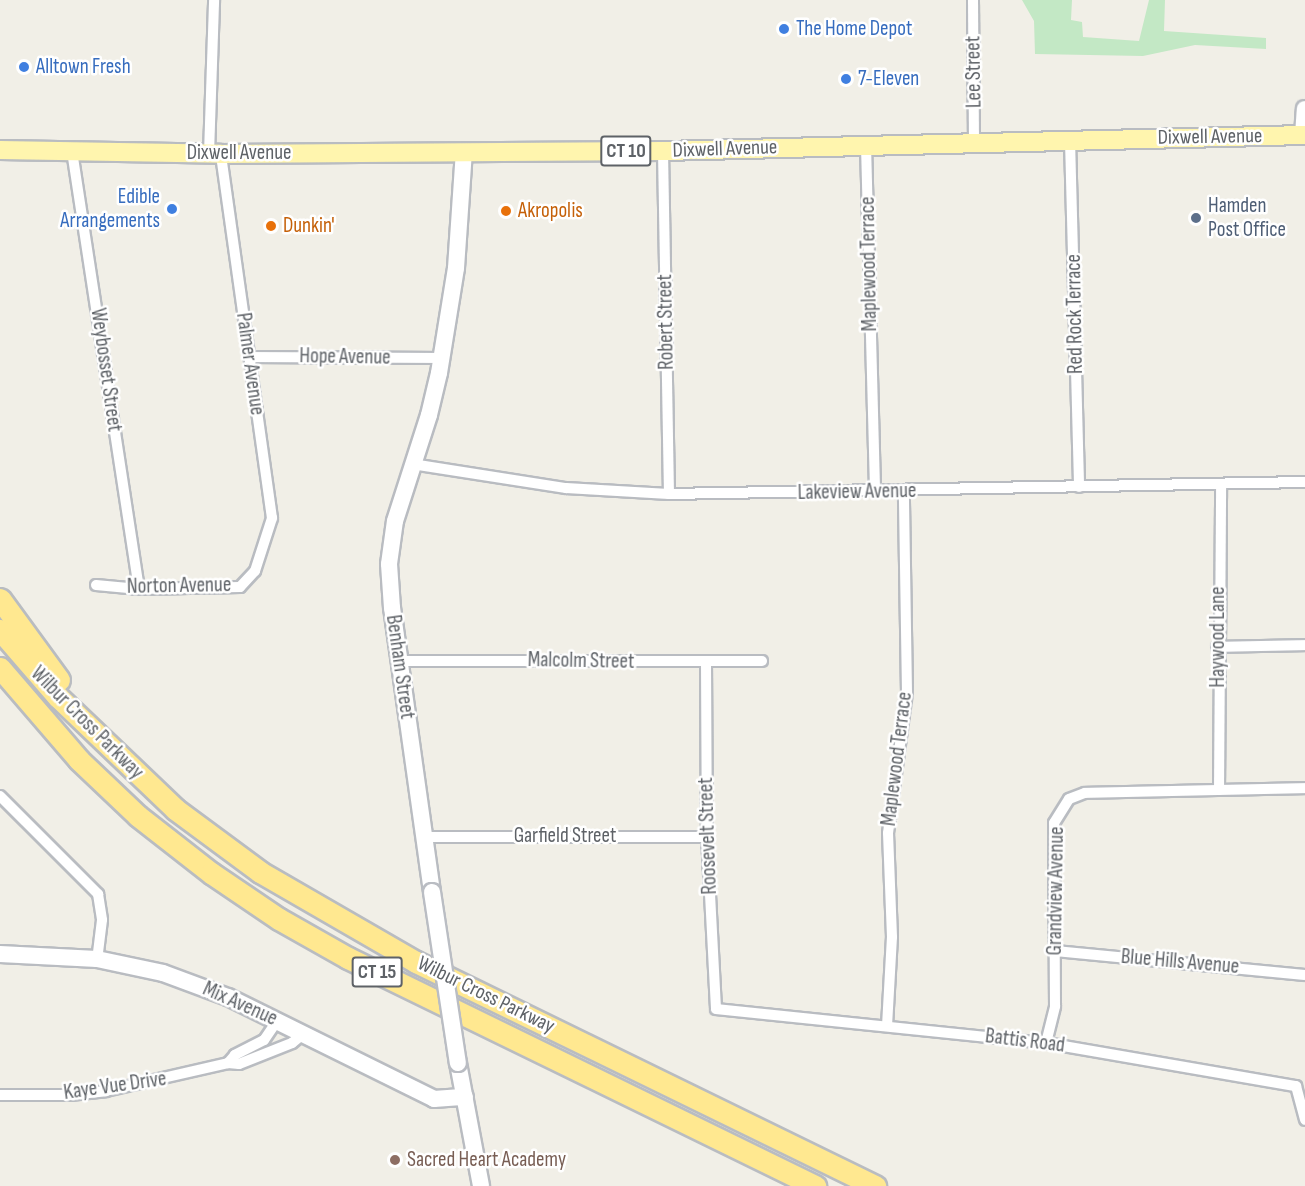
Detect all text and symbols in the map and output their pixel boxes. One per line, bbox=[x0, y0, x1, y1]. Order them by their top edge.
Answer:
place label: The Home Depot bbox=[796, 16, 912, 42]
marker: The Home Depot bbox=[777, 22, 791, 36]
street label: Lee Street bbox=[961, 36, 987, 108]
place label: Alltown Fresh bbox=[36, 54, 131, 80]
marker: Alltown Fresh bbox=[17, 60, 31, 74]
place label: 7-Eleven bbox=[858, 66, 919, 92]
marker: 7-Eleven bbox=[839, 72, 853, 86]
street label: Dixwell Avenue bbox=[1157, 123, 1263, 151]
road number: CT 10 bbox=[599, 134, 653, 168]
street label: Dixwell Avenue bbox=[672, 135, 778, 163]
street label: Dixwell Avenue bbox=[187, 140, 291, 166]
place label: Edible Arrangements bbox=[60, 184, 160, 234]
place label: Hamden Post Office bbox=[1208, 193, 1286, 243]
street label: Maplewood Terrace bbox=[855, 196, 883, 332]
place label: Akropolis bbox=[518, 198, 583, 224]
marker: Edible Arrangements bbox=[165, 202, 179, 216]
marker: Akropolis bbox=[499, 204, 513, 218]
marker: Hamden Post Office bbox=[1189, 211, 1203, 225]
place label: Dunkin' bbox=[283, 213, 335, 239]
marker: Dunkin' bbox=[264, 219, 278, 233]
street label: Red Rock Terrace bbox=[1061, 254, 1089, 374]
street label: Robert Street bbox=[653, 274, 679, 370]
street label: Weybosset Street bbox=[85, 307, 127, 433]
street label: Palmer Avenue bbox=[230, 311, 270, 417]
street label: Hope Avenue bbox=[299, 344, 391, 370]
street label: Lakeview Avenue bbox=[797, 478, 917, 506]
street label: Norton Avenue bbox=[127, 572, 231, 600]
street label: Haywood Lane bbox=[1205, 586, 1231, 688]
street label: Benham Street bbox=[380, 613, 420, 721]
street label: Malcolm Street bbox=[528, 647, 634, 675]
street label: Wilbur Cross Parkway bbox=[25, 661, 149, 785]
street label: Maplewood Terrace bbox=[876, 691, 918, 827]
street label: Roosevelt Street bbox=[693, 777, 723, 895]
street label: Garfield Street bbox=[514, 823, 616, 849]
street label: Grandview Avenue bbox=[1042, 826, 1070, 956]
street label: Blue Hills Avenue bbox=[1120, 944, 1240, 980]
street label: Wilbur Cross Parkway bbox=[413, 951, 559, 1039]
road number: CT 15 bbox=[352, 955, 403, 989]
street label: Mix Avenue bbox=[199, 976, 281, 1032]
street label: Battis Road bbox=[984, 1024, 1066, 1058]
street label: Kaye Vue Drive bbox=[62, 1066, 168, 1106]
place label: Sacred Heart Academy bbox=[407, 1147, 566, 1173]
marker: Sacred Heart Academy bbox=[388, 1153, 402, 1167]

